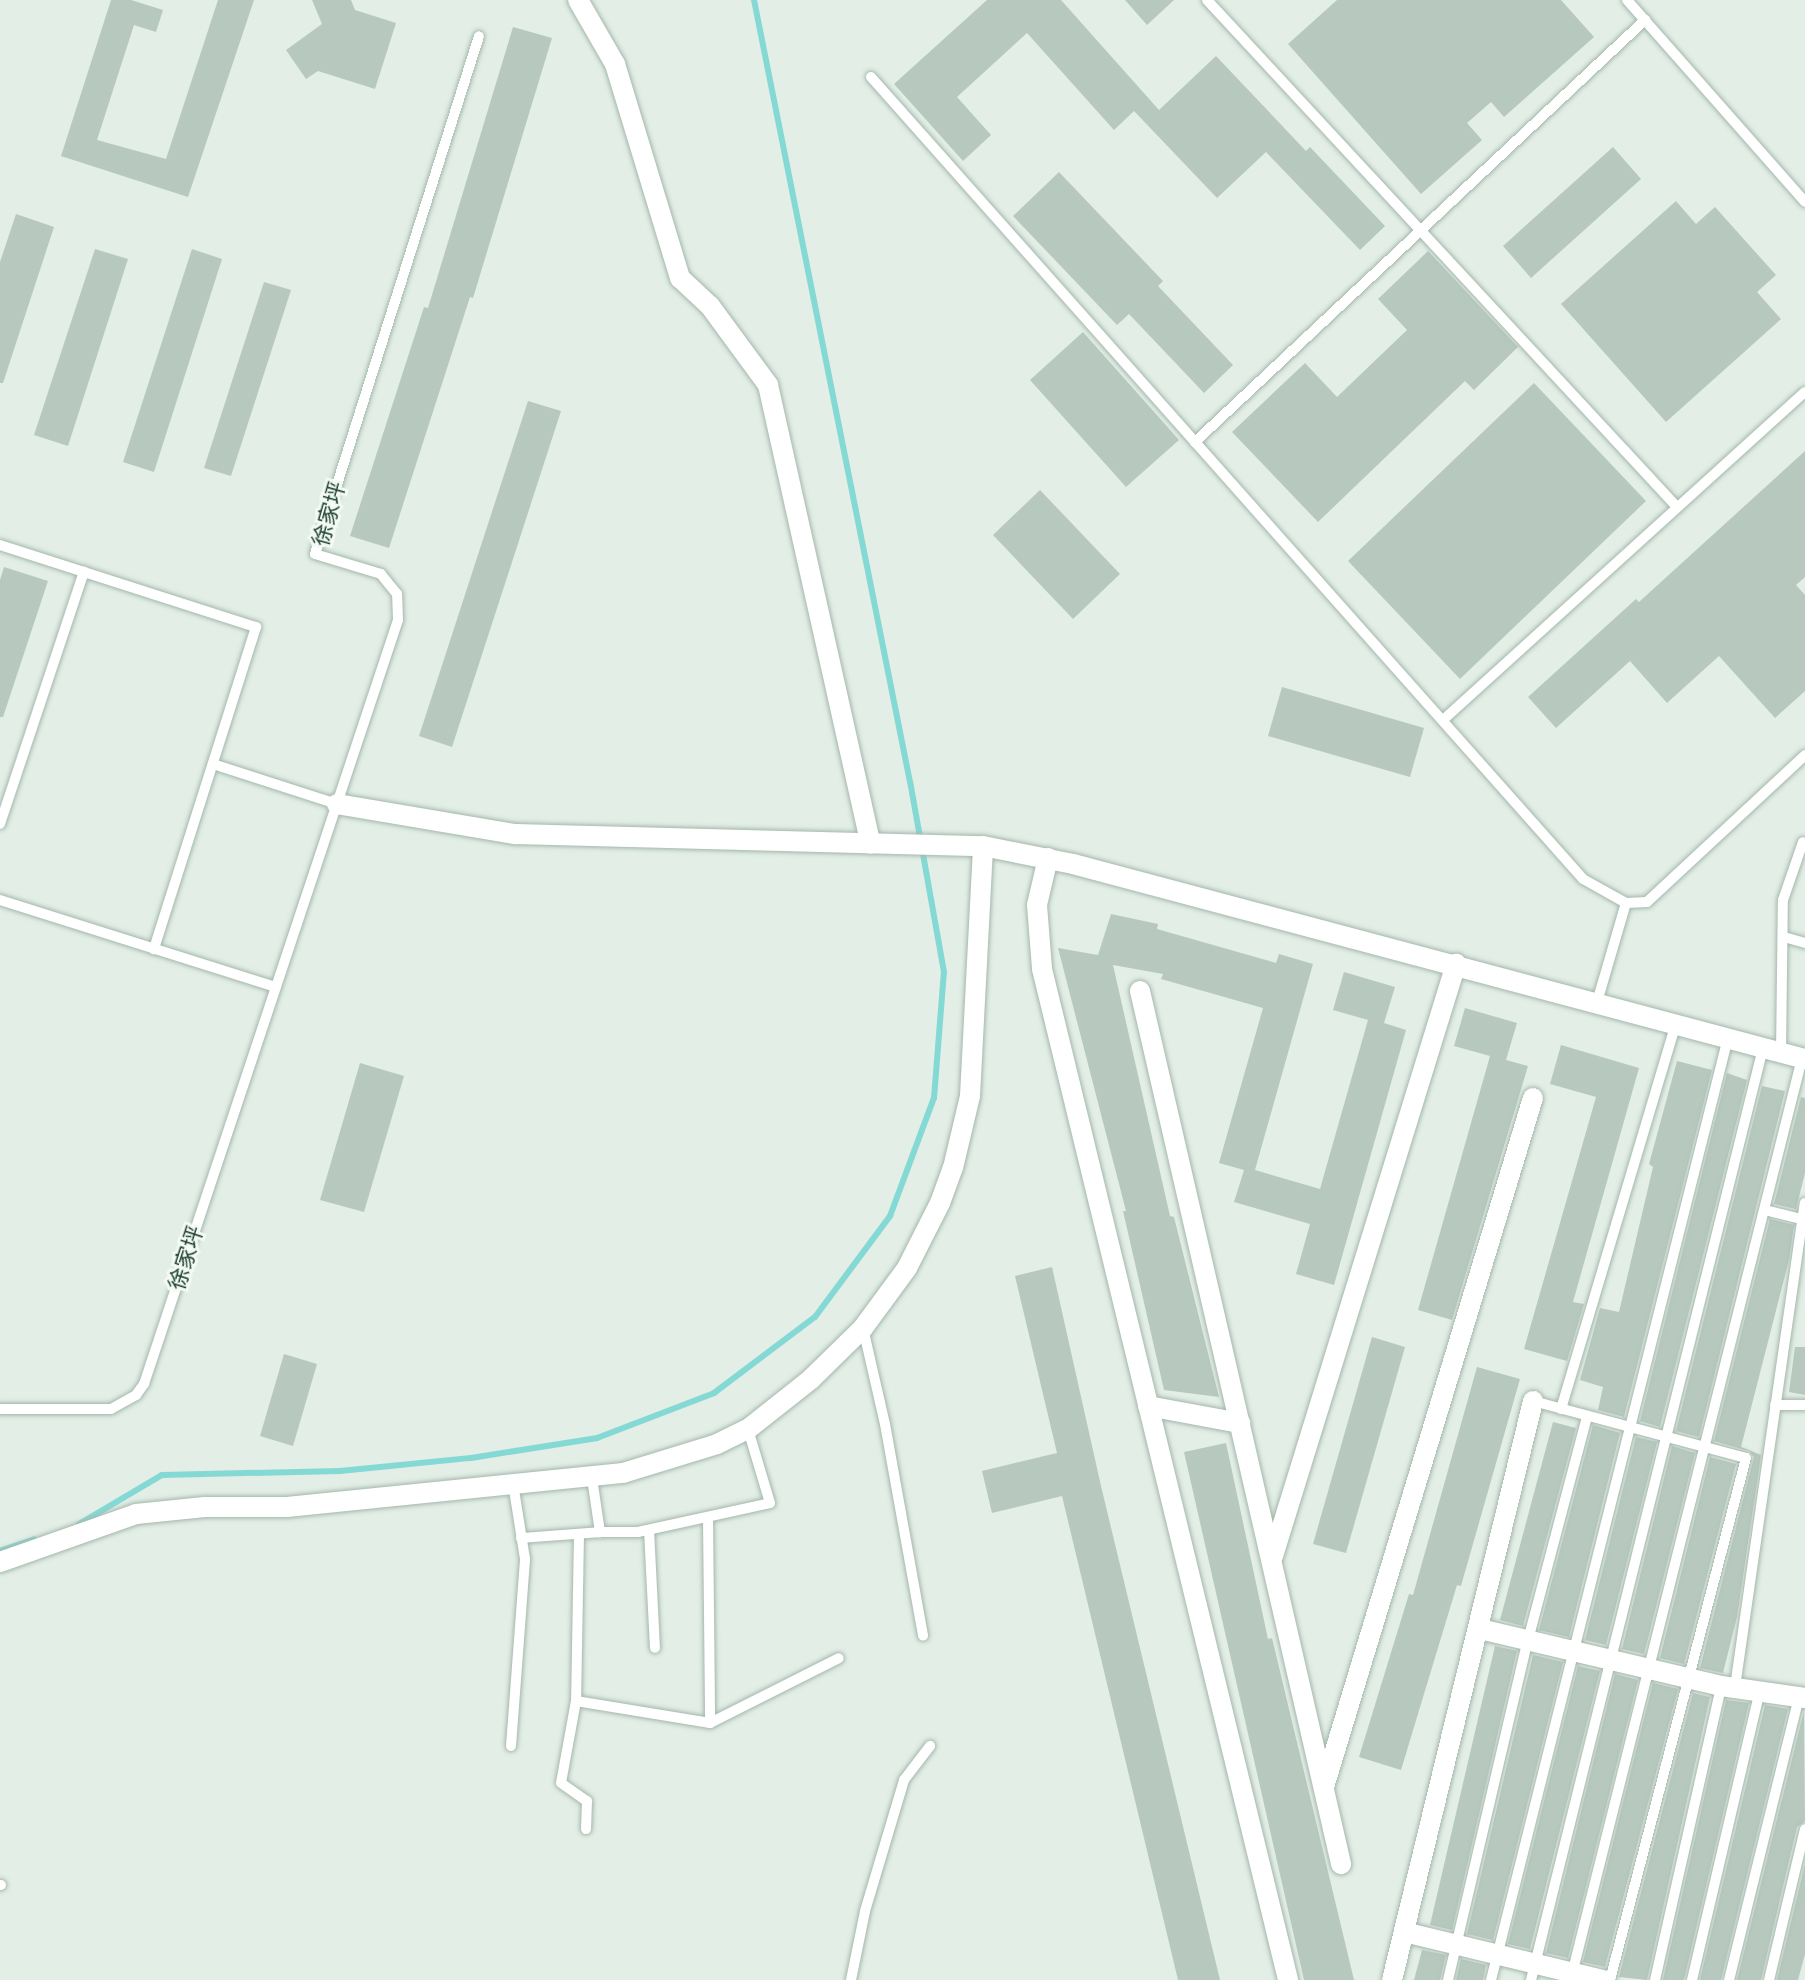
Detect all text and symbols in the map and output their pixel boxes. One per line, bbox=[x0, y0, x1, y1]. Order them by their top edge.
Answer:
street label: 徐家坪 bbox=[307, 479, 351, 549]
street label: 徐家坪 bbox=[163, 1223, 209, 1293]

